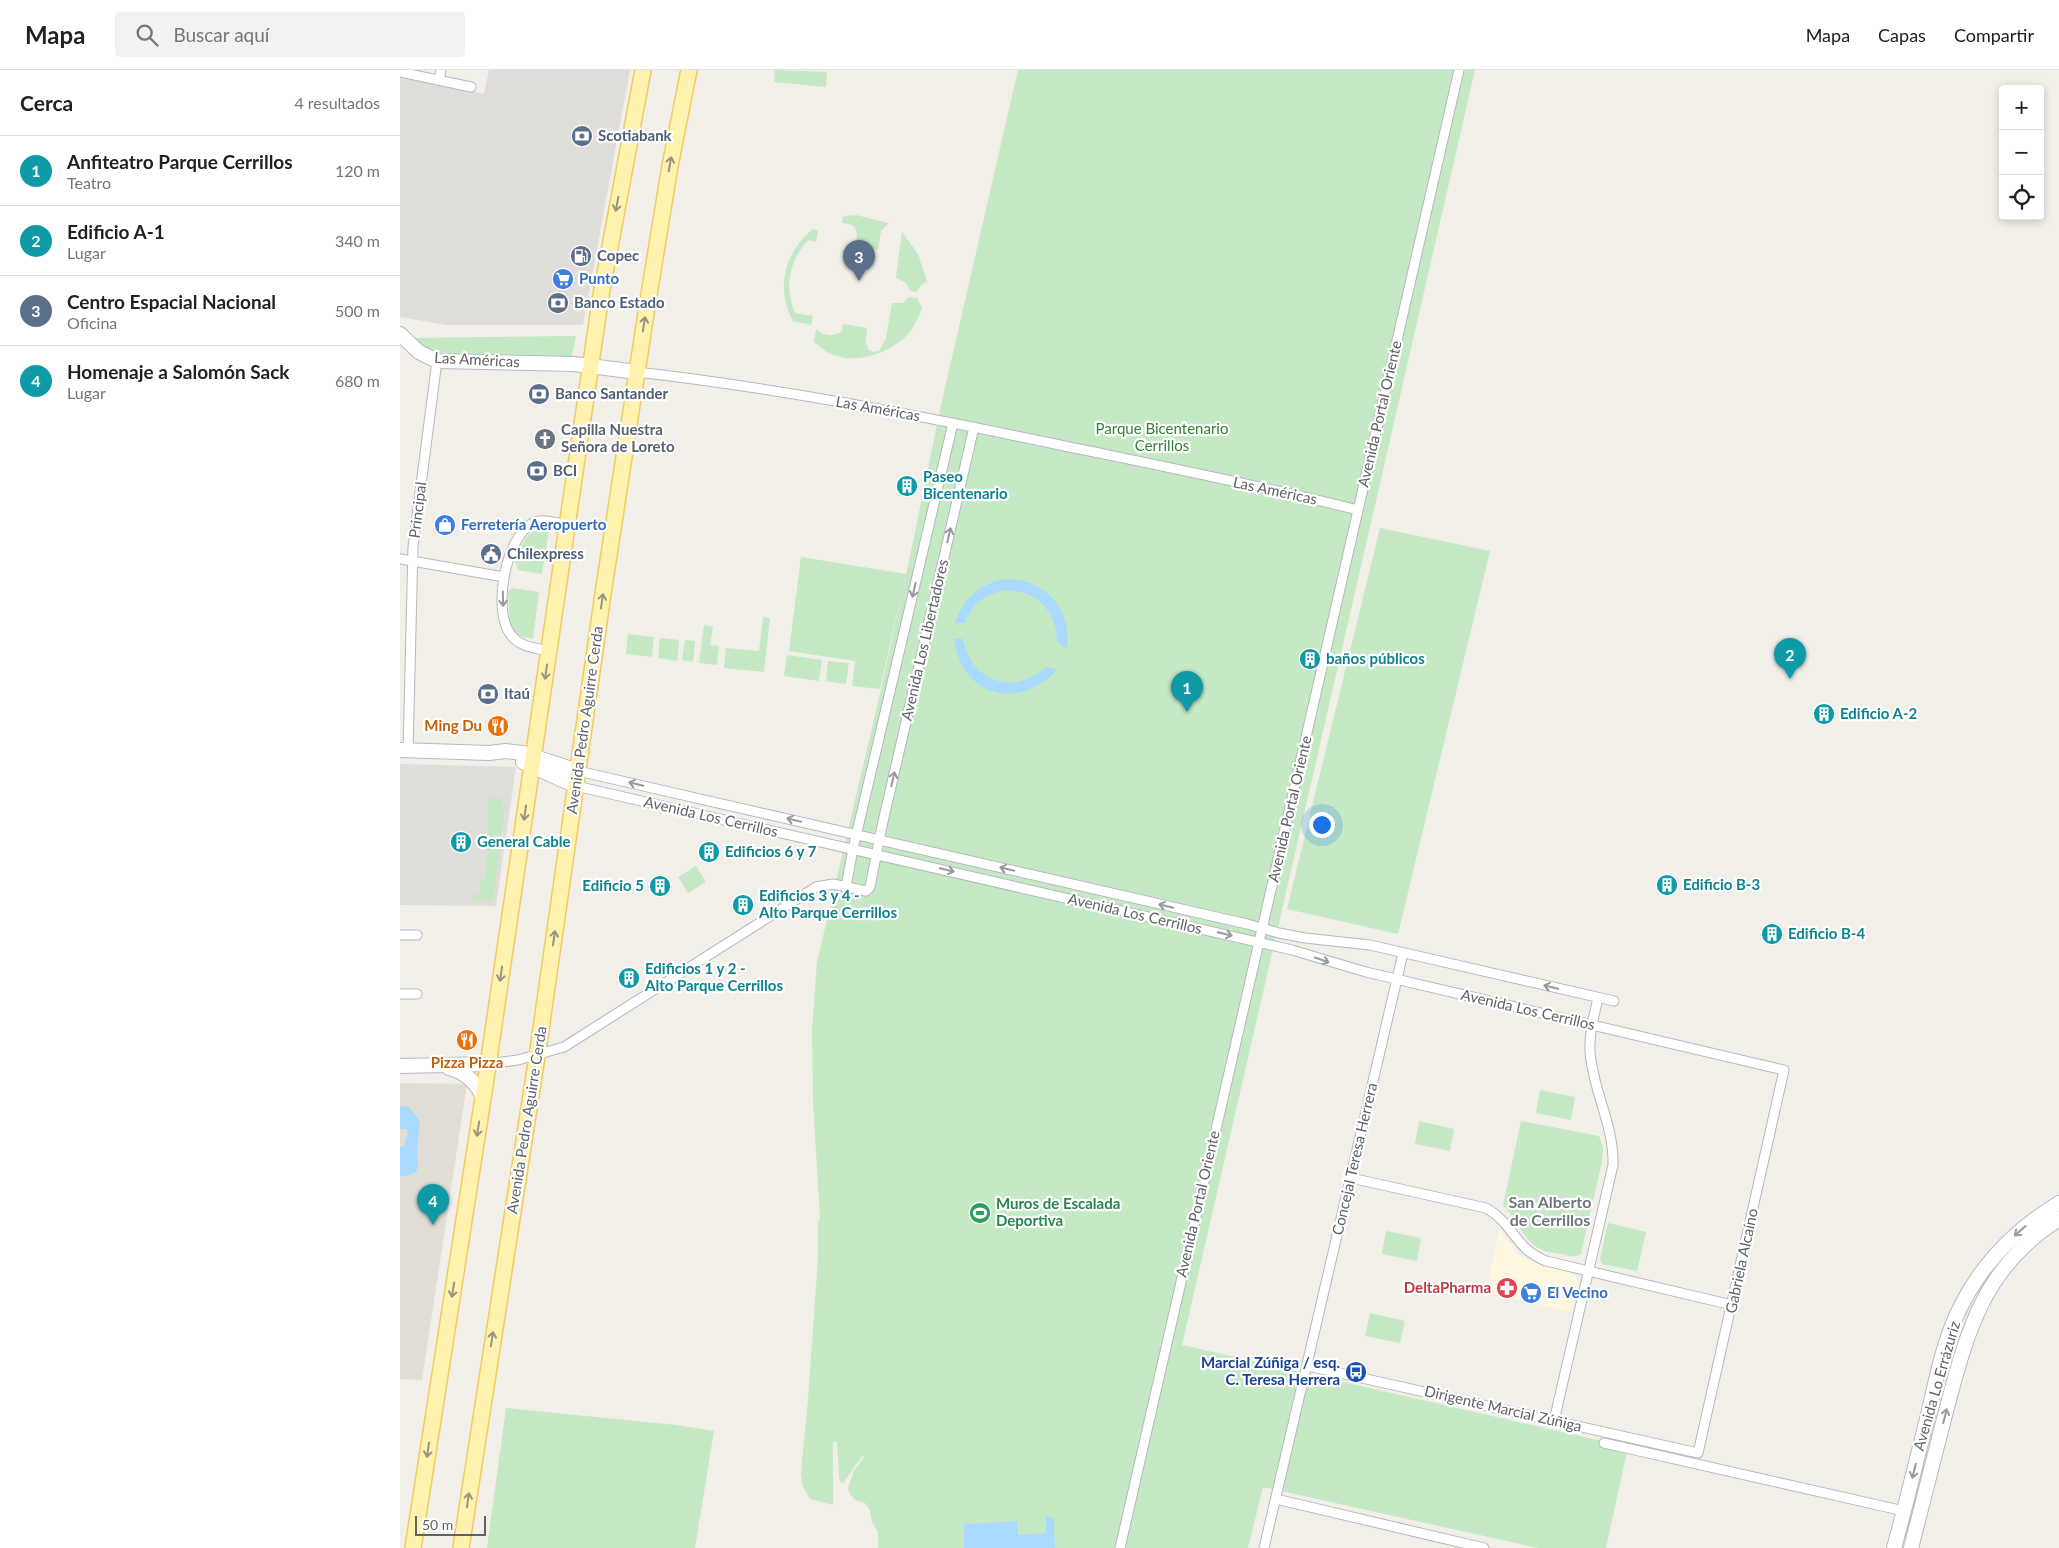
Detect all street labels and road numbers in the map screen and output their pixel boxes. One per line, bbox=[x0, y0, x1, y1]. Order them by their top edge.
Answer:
street label: Avenida Portal Oriente bbox=[1353, 339, 1405, 489]
street label: Las Américas bbox=[434, 348, 520, 370]
street label: Las Américas bbox=[834, 392, 922, 424]
street label: Las Américas bbox=[1231, 472, 1319, 508]
street label: Principal bbox=[405, 481, 429, 539]
street label: Avenida Los Libertadores bbox=[897, 557, 951, 722]
street label: Avenida Pedro Aguirre Cerda bbox=[562, 625, 606, 815]
street label: Avenida Portal Oriente bbox=[1263, 734, 1315, 884]
street label: Avenida Los Cerrillos bbox=[642, 792, 780, 840]
street label: Avenida Los Cerrillos bbox=[1066, 889, 1204, 937]
street label: Avenida Los Cerrillos bbox=[1459, 985, 1597, 1033]
street label: Avenida Pedro Aguirre Cerda bbox=[502, 1025, 550, 1215]
street label: Concejal Teresa Herrera bbox=[1328, 1081, 1380, 1237]
street label: Avenida Portal Oriente bbox=[1171, 1129, 1223, 1279]
street label: Gabriela Alcaíno bbox=[1721, 1207, 1761, 1315]
street label: Avenida Lo Errázuriz bbox=[1909, 1319, 1963, 1453]
street label: Dirigente Marcial Zúñiga bbox=[1423, 1381, 1584, 1435]

